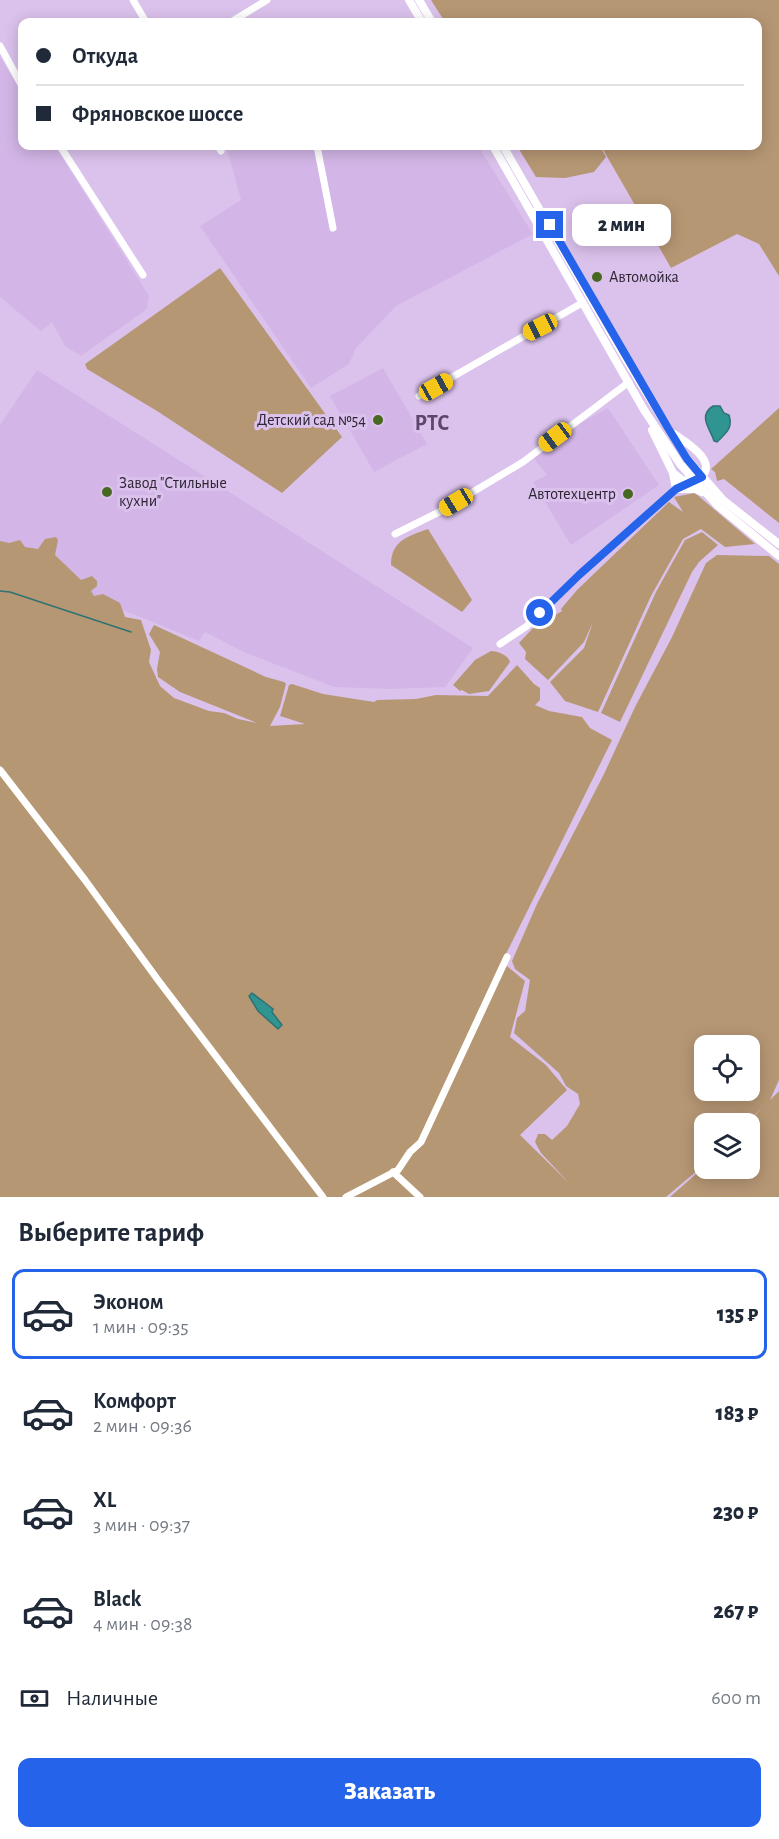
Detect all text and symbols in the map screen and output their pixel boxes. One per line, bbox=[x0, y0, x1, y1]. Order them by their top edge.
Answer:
text: Откуда bbox=[72, 45, 138, 67]
text: Фряновское шоссе bbox=[72, 103, 243, 125]
callout: 2 мин bbox=[571, 204, 670, 246]
route end bbox=[536, 211, 563, 238]
text: 2 мин bbox=[598, 215, 645, 235]
place label: Автомойка bbox=[609, 269, 679, 285]
marker: Автомойка bbox=[590, 270, 604, 284]
car bbox=[520, 311, 560, 343]
car bbox=[416, 370, 456, 404]
place label: Детский сад №54 bbox=[257, 412, 366, 428]
district label: РТС bbox=[415, 412, 449, 434]
marker: Детский сад №54 bbox=[371, 413, 385, 427]
car bbox=[535, 419, 575, 455]
place label: Завод "Стильные кухни" bbox=[119, 475, 227, 510]
marker: Завод "Стильные кухни" bbox=[100, 485, 114, 499]
car bbox=[436, 485, 476, 519]
place label: Автотехцентр bbox=[528, 486, 616, 502]
marker: Автотехцентр bbox=[621, 487, 635, 501]
route start bbox=[526, 599, 553, 626]
map controls bbox=[694, 1035, 760, 1179]
button: locate bbox=[694, 1035, 760, 1101]
button: layers bbox=[694, 1113, 760, 1179]
text: Выберите тариф bbox=[18, 1219, 204, 1246]
icon: car bbox=[21, 1287, 75, 1341]
text: Эконом bbox=[93, 1291, 164, 1313]
text: 135 ₽ bbox=[717, 1303, 758, 1325]
text: 1 мин · 09:35 bbox=[93, 1317, 189, 1337]
icon: car bbox=[21, 1386, 75, 1440]
text: Комфорт bbox=[93, 1390, 176, 1412]
text: 183 ₽ bbox=[715, 1402, 758, 1424]
text: 2 мин · 09:36 bbox=[93, 1416, 192, 1436]
icon: car bbox=[21, 1485, 75, 1539]
text: XL bbox=[93, 1489, 116, 1511]
text: 230 ₽ bbox=[713, 1501, 758, 1523]
text: 3 мин · 09:37 bbox=[93, 1515, 190, 1535]
icon: car bbox=[21, 1584, 75, 1638]
text: Black bbox=[93, 1588, 141, 1610]
text: 267 ₽ bbox=[713, 1600, 758, 1622]
text: 4 мин · 09:38 bbox=[93, 1614, 193, 1634]
icon: cash bbox=[18, 1682, 51, 1715]
text: Наличные bbox=[66, 1687, 158, 1709]
text: 600 m bbox=[711, 1688, 761, 1708]
button: Заказать bbox=[18, 1758, 761, 1827]

